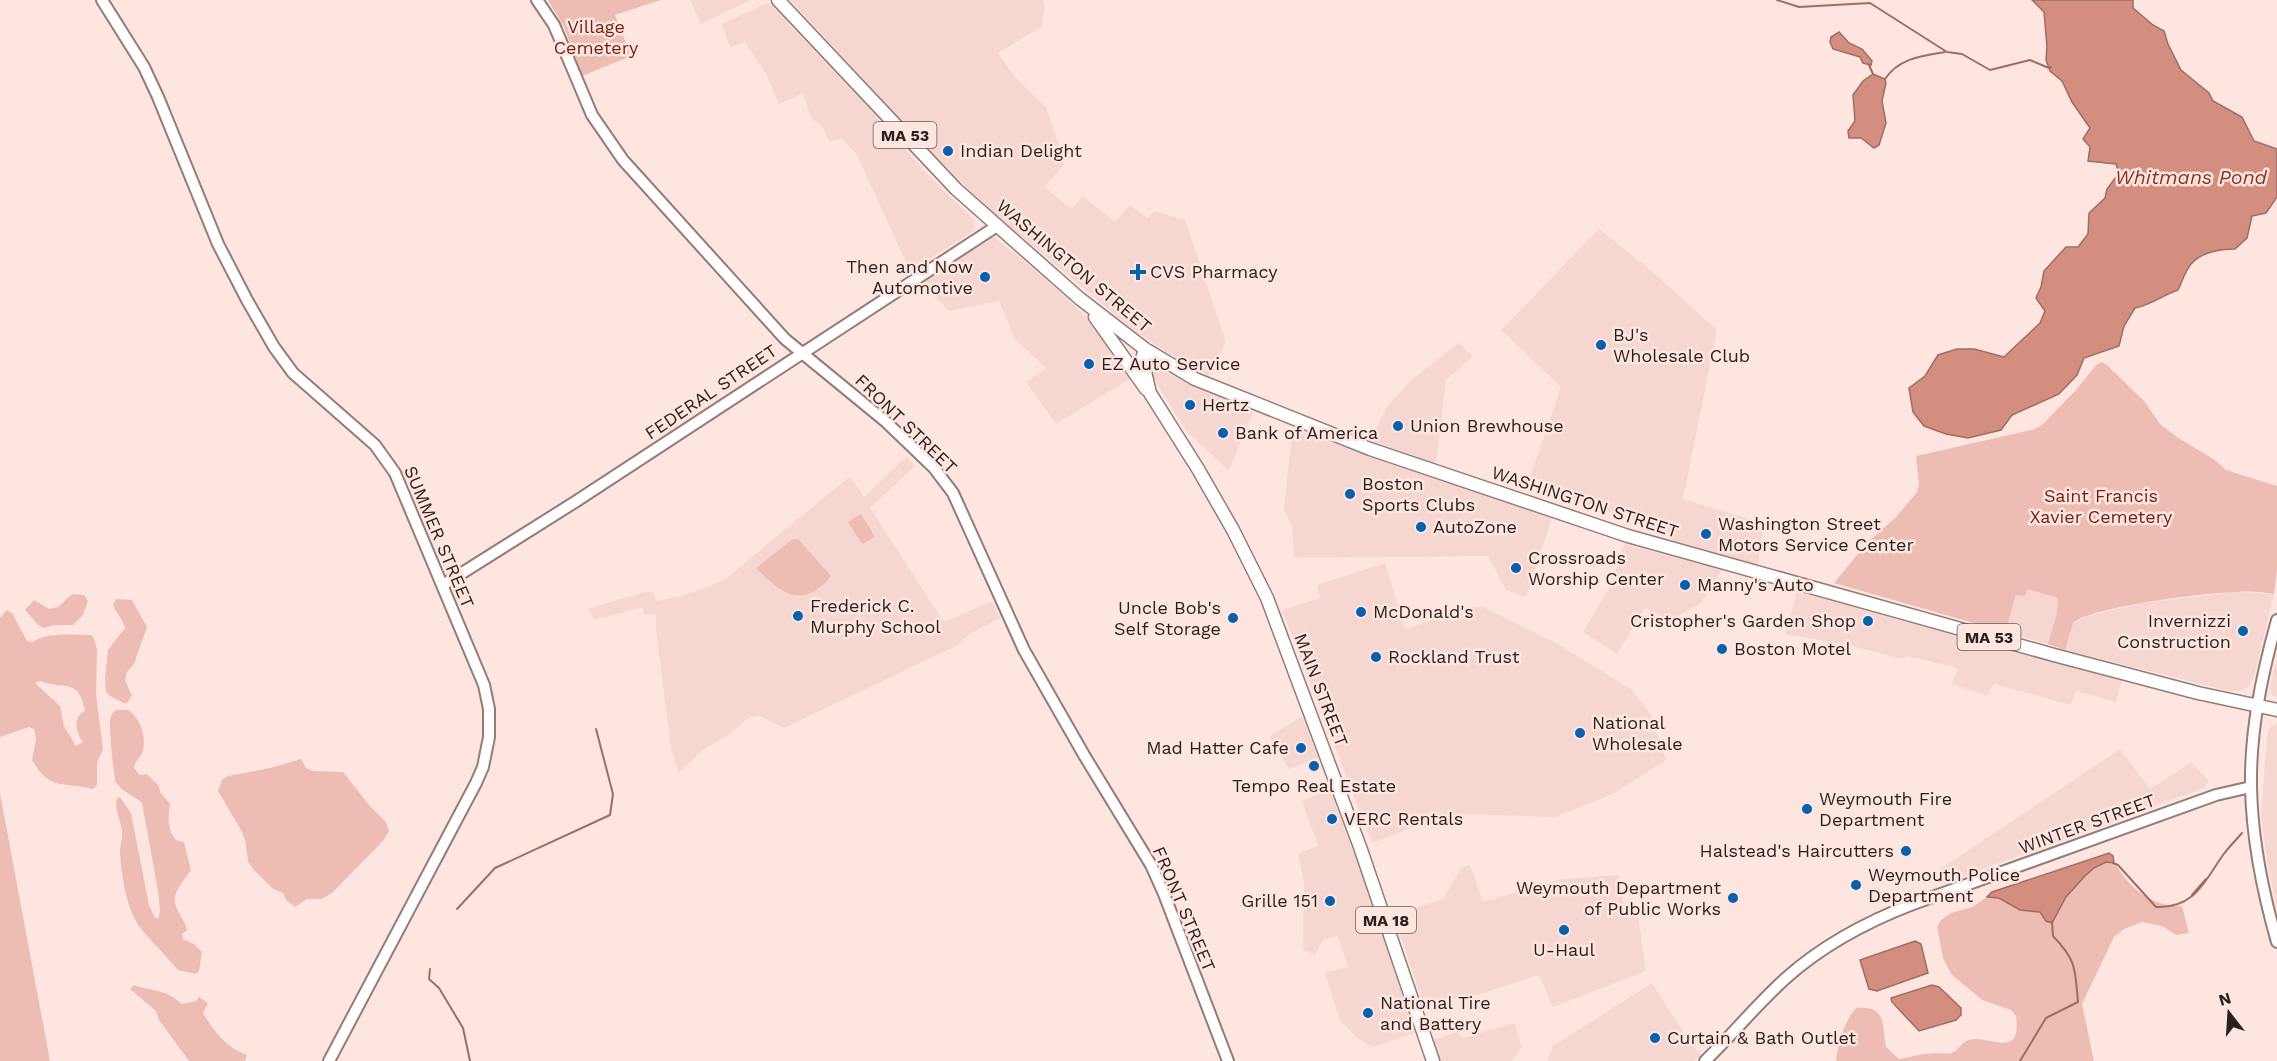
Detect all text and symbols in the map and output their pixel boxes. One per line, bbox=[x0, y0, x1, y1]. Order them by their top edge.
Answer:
park label: Village Cemetery bbox=[554, 16, 639, 58]
road number: MA 53 bbox=[874, 122, 936, 148]
place label: Indian Delight bbox=[960, 140, 1082, 161]
marker: Indian Delight bbox=[941, 144, 955, 158]
water label: Whitmans Pond bbox=[2115, 165, 2268, 189]
street label: WASHINGTON STREET bbox=[993, 195, 1156, 337]
place label: Then and Now Automotive bbox=[846, 256, 973, 298]
place label: CVS Pharmacy bbox=[1150, 261, 1278, 282]
marker: CVS Pharmacy bbox=[1131, 265, 1145, 279]
marker: Then and Now Automotive bbox=[978, 270, 992, 284]
place label: BJ's Wholesale Club bbox=[1613, 324, 1750, 366]
marker: BJ's Wholesale Club bbox=[1594, 338, 1608, 352]
street label: FEDERAL STREET bbox=[641, 340, 781, 444]
place label: EZ Auto Service bbox=[1101, 353, 1240, 374]
marker: EZ Auto Service bbox=[1082, 357, 1096, 371]
street label: FRONT STREET bbox=[851, 370, 962, 478]
place label: Hertz bbox=[1202, 394, 1249, 415]
marker: Hertz bbox=[1183, 398, 1197, 412]
place label: Union Brewhouse bbox=[1410, 415, 1564, 436]
marker: Union Brewhouse bbox=[1391, 419, 1405, 433]
place label: Bank of America bbox=[1235, 422, 1378, 443]
marker: Bank of America bbox=[1216, 426, 1230, 440]
street label: WASHINGTON STREET bbox=[1489, 461, 1681, 542]
street label: SUMMER STREET bbox=[400, 463, 479, 611]
place label: Boston Sports Clubs bbox=[1362, 473, 1475, 515]
park label: Saint Francis Xavier Cemetery bbox=[2030, 485, 2173, 527]
marker: Boston Sports Clubs bbox=[1343, 487, 1357, 501]
place label: Washington Street Motors Service Center bbox=[1718, 513, 1914, 555]
place label: AutoZone bbox=[1433, 516, 1517, 537]
marker: AutoZone bbox=[1414, 520, 1428, 534]
marker: Washington Street Motors Service Center bbox=[1699, 527, 1713, 541]
place label: Crossroads Worship Center bbox=[1528, 547, 1664, 589]
marker: Crossroads Worship Center bbox=[1509, 561, 1523, 575]
place label: Manny's Auto bbox=[1697, 574, 1814, 595]
marker: Manny's Auto bbox=[1678, 578, 1692, 592]
place label: Frederick C. Murphy School bbox=[810, 595, 941, 637]
place label: Uncle Bob's Self Storage bbox=[1114, 597, 1221, 639]
place label: McDonald's bbox=[1373, 601, 1474, 622]
marker: McDonald's bbox=[1354, 605, 1368, 619]
marker: Frederick C. Murphy School bbox=[791, 609, 805, 623]
place label: Cristopher's Garden Shop bbox=[1630, 610, 1856, 631]
place label: Invernizzi Construction bbox=[2117, 610, 2231, 652]
marker: Uncle Bob's Self Storage bbox=[1226, 611, 1240, 625]
marker: Cristopher's Garden Shop bbox=[1861, 614, 1875, 628]
road number: MA 53 bbox=[1958, 624, 2020, 650]
marker: Invernizzi Construction bbox=[2236, 624, 2250, 638]
street label: MAIN STREET bbox=[1290, 630, 1353, 750]
place label: Boston Motel bbox=[1734, 638, 1851, 659]
marker: Boston Motel bbox=[1715, 642, 1729, 656]
place label: Rockland Trust bbox=[1388, 646, 1520, 667]
marker: Rockland Trust bbox=[1369, 650, 1383, 664]
place label: National Wholesale bbox=[1592, 712, 1683, 754]
marker: National Wholesale bbox=[1573, 726, 1587, 740]
place label: Mad Hatter Cafe bbox=[1146, 737, 1289, 758]
marker: Mad Hatter Cafe bbox=[1294, 741, 1308, 755]
marker: Tempo Real Estate bbox=[1307, 759, 1321, 773]
place label: Tempo Real Estate bbox=[1232, 775, 1396, 796]
place label: Weymouth Fire Department bbox=[1819, 788, 1952, 830]
street label: WINTER STREET bbox=[2016, 789, 2158, 858]
marker: Weymouth Fire Department bbox=[1800, 802, 1814, 816]
place label: VERC Rentals bbox=[1344, 808, 1463, 829]
marker: VERC Rentals bbox=[1325, 812, 1339, 826]
place label: Halstead's Haircutters bbox=[1700, 840, 1894, 861]
street label: FRONT STREET bbox=[1149, 843, 1220, 975]
marker: Halstead's Haircutters bbox=[1899, 844, 1913, 858]
place label: Weymouth Police Department bbox=[1868, 864, 2020, 906]
place label: Weymouth Department of Public Works bbox=[1516, 877, 1721, 919]
marker: Weymouth Police Department bbox=[1849, 878, 1863, 892]
place label: Grille 151 bbox=[1241, 890, 1318, 911]
marker: Weymouth Department of Public Works bbox=[1726, 891, 1740, 905]
marker: Grille 151 bbox=[1323, 894, 1337, 908]
road number: MA 18 bbox=[1356, 907, 1416, 933]
marker: U-Haul bbox=[1557, 923, 1571, 937]
place label: U-Haul bbox=[1533, 939, 1595, 960]
north arrow bbox=[2199, 983, 2259, 1043]
text: N bbox=[2216, 988, 2233, 1010]
place label: National Tire and Battery bbox=[1380, 992, 1491, 1034]
marker: National Tire and Battery bbox=[1361, 1006, 1375, 1020]
place label: Curtain & Bath Outlet bbox=[1667, 1027, 1857, 1048]
marker: Curtain & Bath Outlet bbox=[1648, 1031, 1662, 1045]

